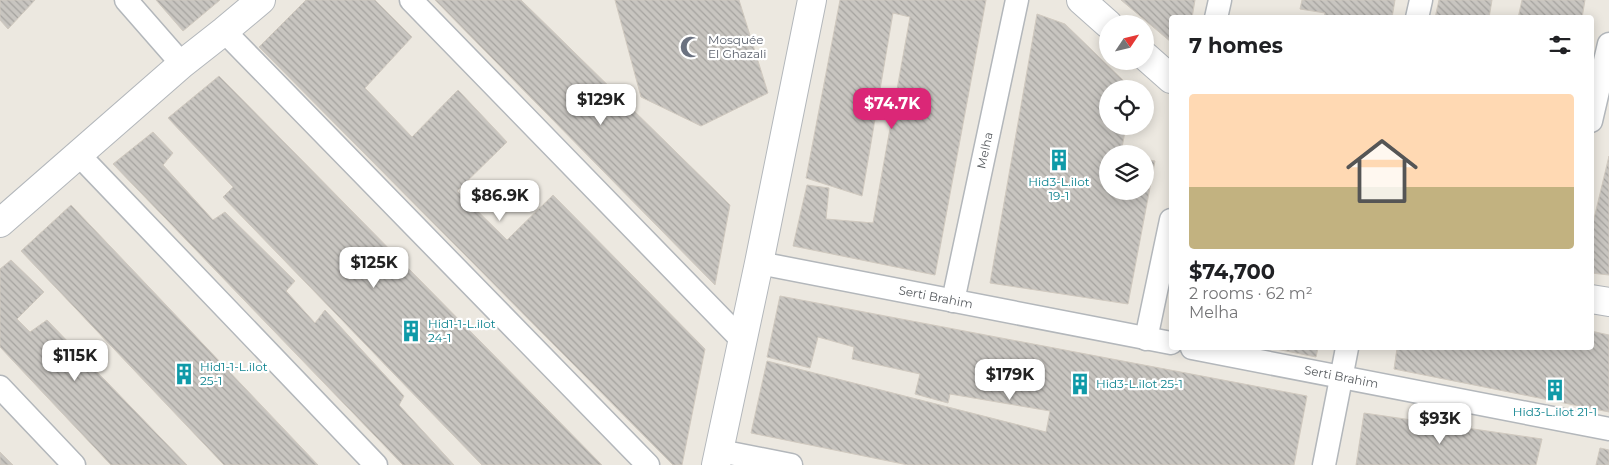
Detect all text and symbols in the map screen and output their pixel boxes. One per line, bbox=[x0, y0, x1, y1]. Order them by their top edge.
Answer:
north arrow bbox=[1099, 15, 1154, 70]
map controls bbox=[1099, 15, 1154, 200]
icon: filters bbox=[1546, 31, 1574, 59]
place label: Mosquée El Ghazali bbox=[708, 32, 767, 61]
text: 7 homes bbox=[1189, 33, 1283, 58]
mosque icon: Mosquée El Ghazali bbox=[678, 34, 704, 60]
button: locate bbox=[1099, 80, 1154, 135]
pin: $129K bbox=[566, 84, 636, 126]
pin: $74.7K bbox=[851, 88, 933, 130]
text: $129K bbox=[577, 90, 625, 109]
text: $74.7K bbox=[864, 94, 920, 113]
icon: home bbox=[1337, 126, 1427, 216]
street label: Melha bbox=[973, 131, 996, 170]
button: layers bbox=[1099, 145, 1154, 200]
building icon: Hid3-L.ilot 19-1 bbox=[1046, 147, 1072, 173]
place label: Hid3-L.ilot 19-1 bbox=[1028, 174, 1090, 203]
pin: $86.9K bbox=[459, 180, 541, 222]
text: $86.9K bbox=[471, 186, 529, 205]
pin: $125K bbox=[339, 246, 409, 289]
text: $125K bbox=[350, 253, 398, 272]
text: $74,700 bbox=[1189, 259, 1275, 284]
street label: Serti Brahim bbox=[897, 282, 974, 311]
text: 2 rooms · 62 m² bbox=[1189, 284, 1313, 303]
text: Melha bbox=[1189, 303, 1239, 322]
place label: Hid1-1-L.ilot 24-1 bbox=[428, 316, 496, 345]
building icon: Hid1-1-L.ilot 24-1 bbox=[398, 318, 424, 344]
pin: $115K bbox=[40, 340, 110, 382]
text: $115K bbox=[53, 346, 97, 365]
pin: $179K bbox=[975, 358, 1045, 401]
place label: Hid1-1-L.ilot 25-1 bbox=[200, 359, 268, 388]
building icon: Hid1-1-L.ilot 25-1 bbox=[171, 361, 197, 387]
street label: Serti Brahim bbox=[1303, 362, 1380, 391]
text: $179K bbox=[986, 365, 1034, 384]
building icon: Hid3-L.ilot 25-1 bbox=[1067, 371, 1093, 397]
place label: Hid3-L.ilot 25-1 bbox=[1096, 376, 1183, 391]
building icon: Hid3-L.ilot 21-1 bbox=[1542, 377, 1568, 403]
pin: $93K bbox=[1410, 402, 1470, 445]
place label: Hid3-L.ilot 21-1 bbox=[1513, 404, 1597, 419]
text: $93K bbox=[1419, 409, 1461, 428]

